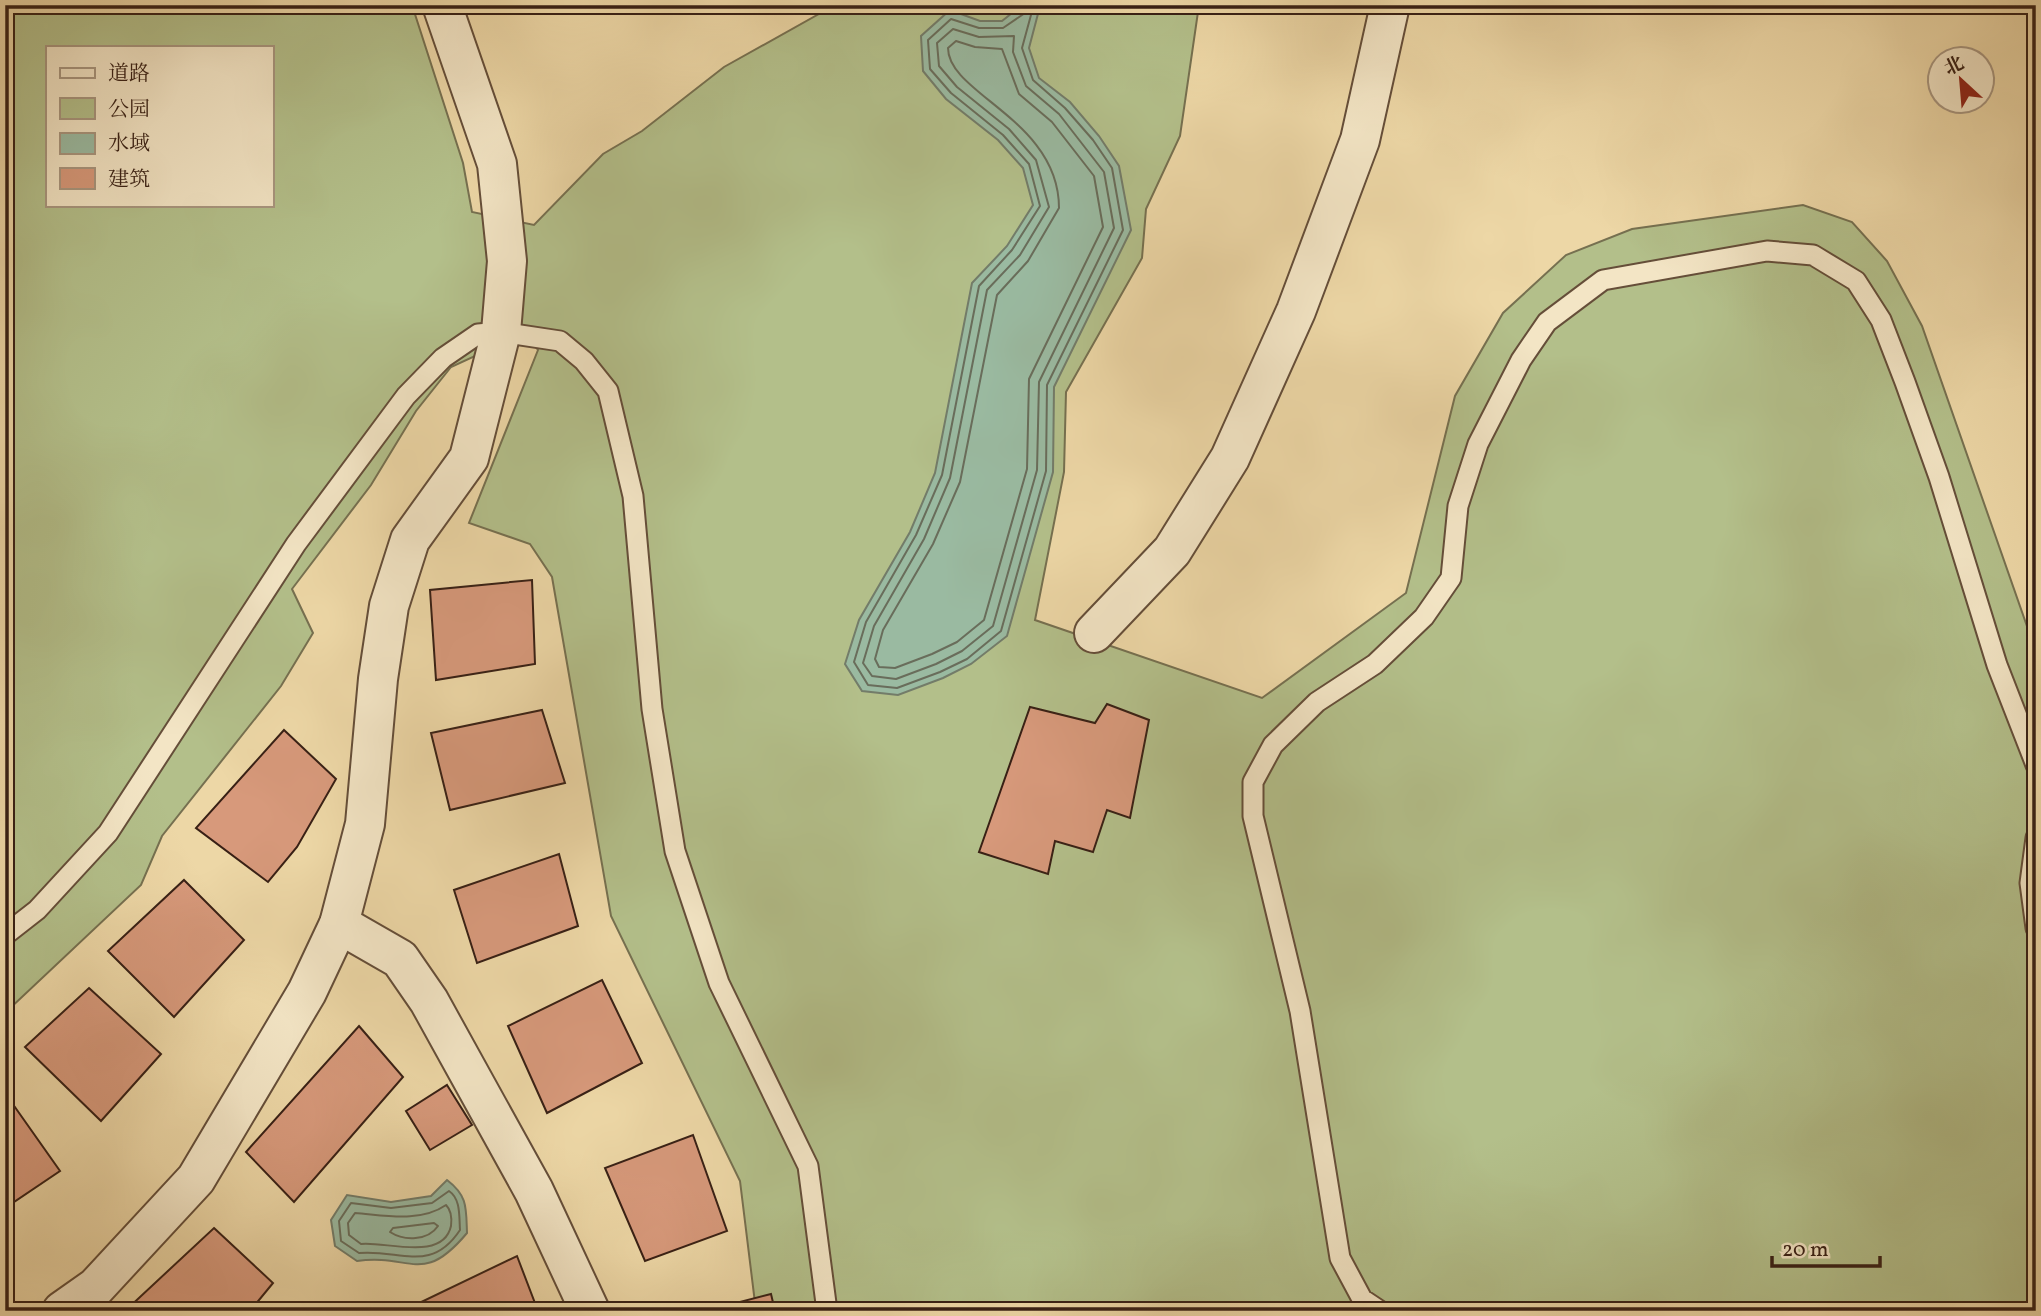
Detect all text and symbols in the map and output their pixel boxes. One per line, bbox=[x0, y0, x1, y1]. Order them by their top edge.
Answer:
legend bbox=[46, 46, 273, 206]
north arrow bbox=[1926, 46, 1996, 116]
text: 北 bbox=[1940, 51, 1969, 82]
text: 道路 bbox=[108, 60, 150, 89]
text: 公园 bbox=[108, 96, 150, 125]
text: 水域 bbox=[108, 130, 150, 159]
text: 建筑 bbox=[108, 166, 150, 195]
scale bar bbox=[1772, 1225, 1880, 1269]
text: 20 m bbox=[1782, 1236, 1828, 1265]

